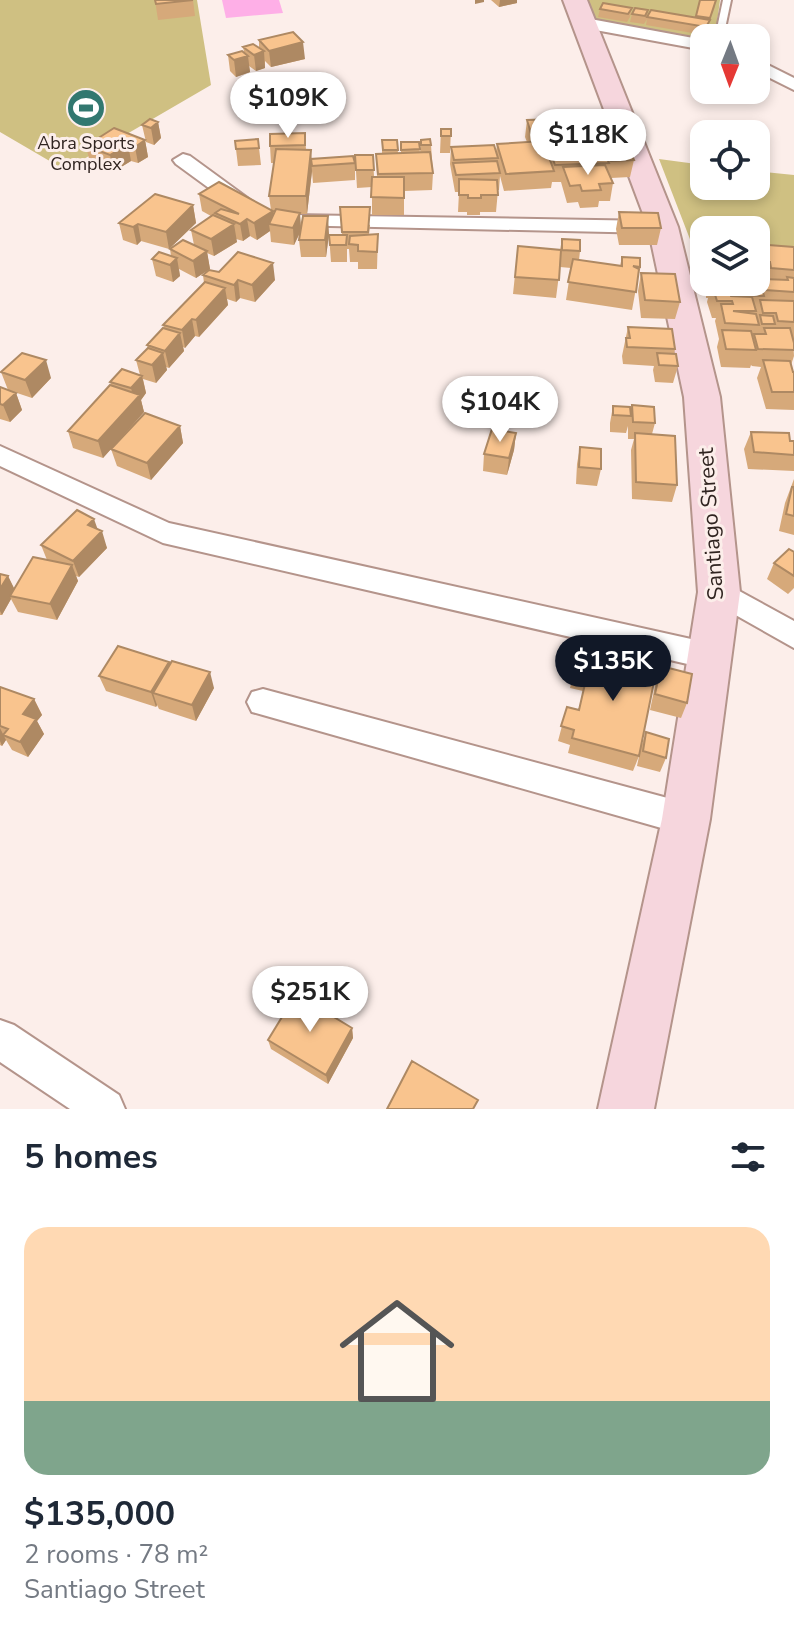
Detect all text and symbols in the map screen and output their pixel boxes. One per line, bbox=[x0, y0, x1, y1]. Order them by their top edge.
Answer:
north arrow bbox=[690, 24, 770, 104]
map controls bbox=[690, 24, 770, 296]
pin: $109K bbox=[232, 72, 344, 140]
text: $109K bbox=[248, 80, 328, 115]
sports icon: Abra Sports Complex bbox=[65, 87, 107, 129]
pin: $118K bbox=[532, 109, 644, 177]
text: $118K bbox=[548, 117, 628, 152]
button: locate bbox=[690, 120, 770, 200]
place label: Abra Sports Complex bbox=[37, 131, 135, 176]
button: layers bbox=[690, 216, 770, 296]
pin: $104K bbox=[444, 376, 556, 444]
text: $104K bbox=[460, 384, 540, 419]
street label: Santiago Street bbox=[691, 446, 731, 601]
pin: $135K bbox=[557, 635, 669, 703]
text: $135K bbox=[573, 643, 653, 678]
pin: $251K bbox=[254, 966, 366, 1034]
text: $251K bbox=[270, 974, 350, 1009]
text: 5 homes bbox=[24, 1134, 158, 1180]
icon: filters bbox=[726, 1135, 770, 1179]
icon: home bbox=[325, 1279, 469, 1423]
text: $135,000 bbox=[24, 1491, 175, 1537]
text: 2 rooms · 78 m² bbox=[24, 1537, 208, 1572]
text: Santiago Street bbox=[24, 1572, 205, 1607]

